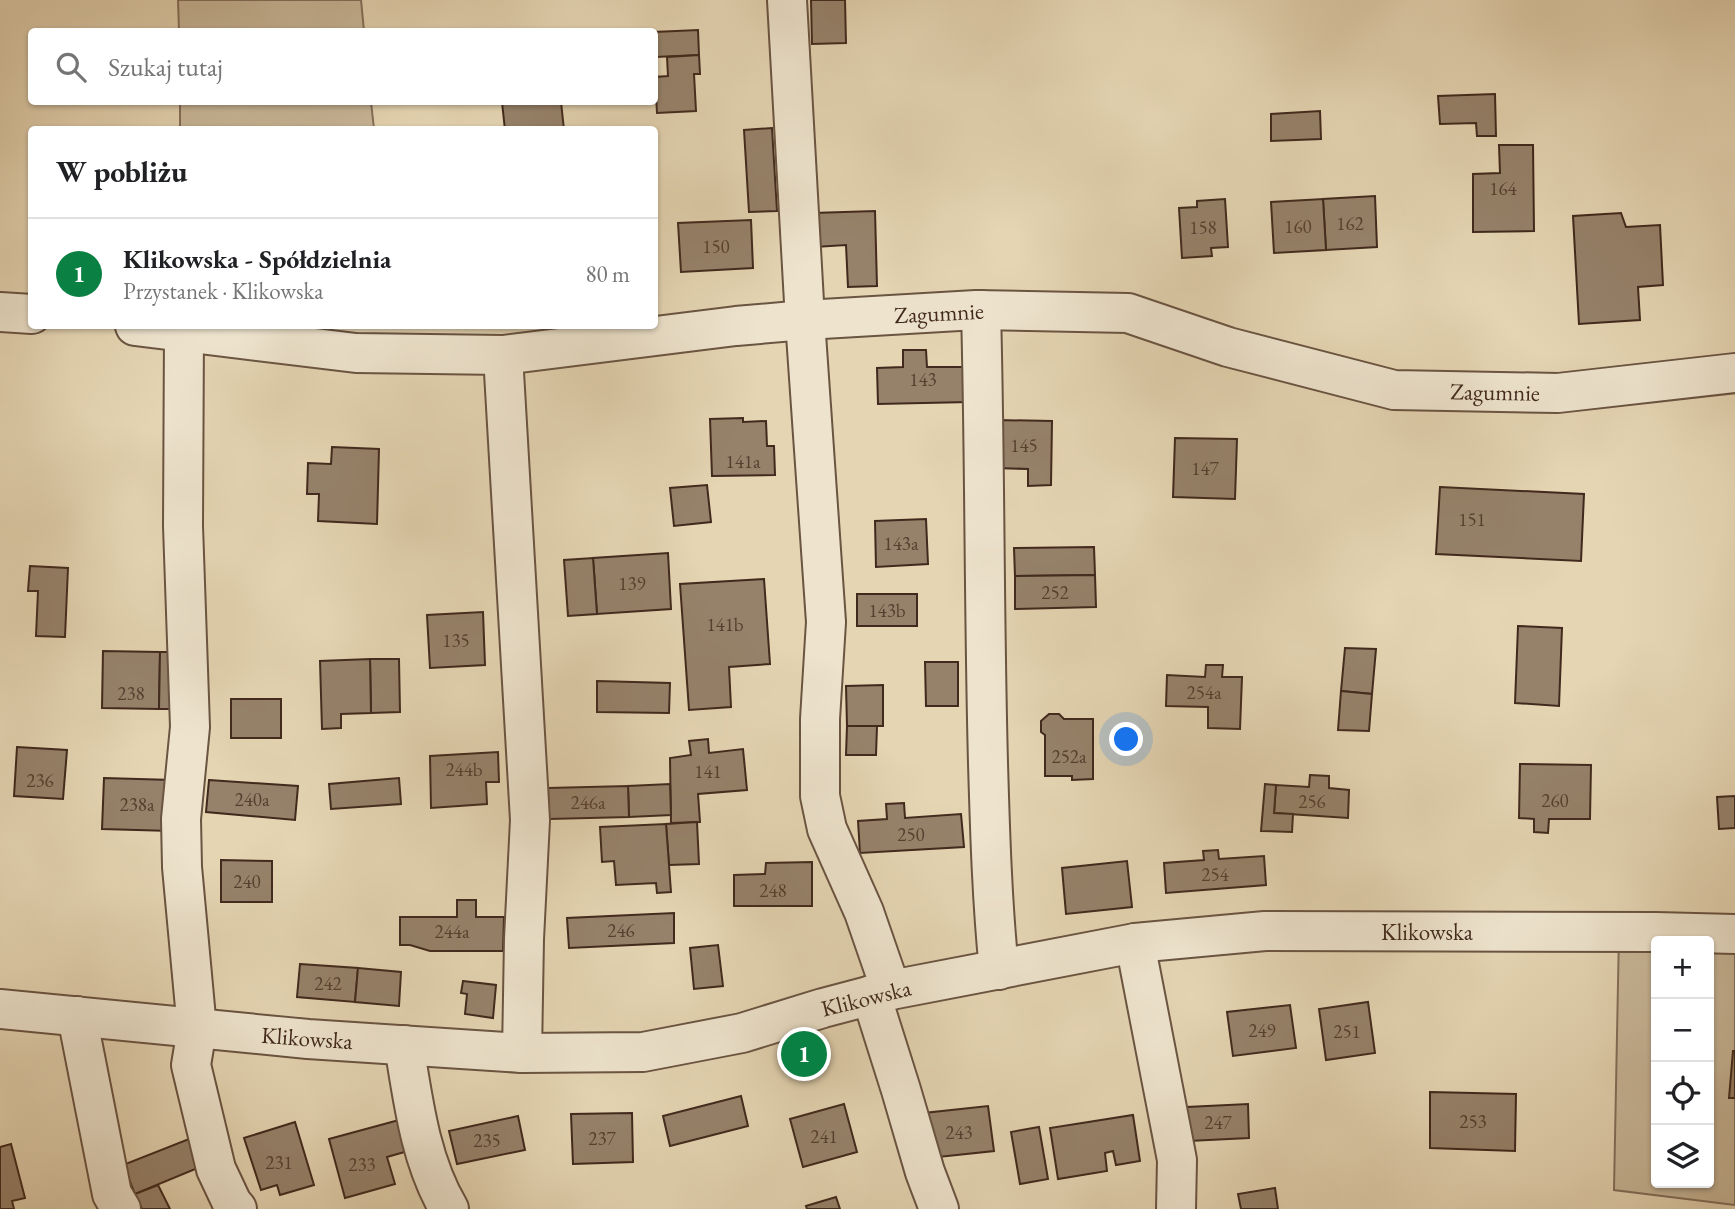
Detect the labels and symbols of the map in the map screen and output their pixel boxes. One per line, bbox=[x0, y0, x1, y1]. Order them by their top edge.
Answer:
house number: 164 bbox=[1489, 176, 1518, 201]
house number: 162 bbox=[1336, 211, 1364, 236]
house number: 160 bbox=[1284, 214, 1312, 239]
house number: 158 bbox=[1189, 215, 1217, 240]
house number: 150 bbox=[702, 234, 730, 259]
street label: Zagumnie bbox=[893, 296, 985, 330]
house number: 143 bbox=[909, 367, 937, 392]
street label: Zagumnie bbox=[1450, 376, 1540, 408]
house number: 145 bbox=[1010, 433, 1038, 458]
house number: 141a bbox=[726, 449, 761, 474]
house number: 147 bbox=[1191, 456, 1220, 481]
house number: 151 bbox=[1458, 507, 1486, 532]
house number: 143a bbox=[884, 531, 919, 556]
house number: 139 bbox=[618, 571, 646, 596]
house number: 252 bbox=[1041, 580, 1069, 605]
house number: 143b bbox=[868, 598, 906, 623]
house number: 141b bbox=[706, 612, 744, 637]
house number: 135 bbox=[442, 628, 470, 653]
house number: 254a bbox=[1187, 680, 1222, 705]
house number: 238 bbox=[117, 681, 145, 706]
your location bbox=[1109, 722, 1143, 756]
house number: 252a bbox=[1052, 744, 1087, 769]
house number: 244b bbox=[445, 757, 483, 782]
house number: 141 bbox=[694, 759, 722, 784]
house number: 236 bbox=[26, 768, 54, 793]
house number: 240a bbox=[235, 787, 270, 812]
house number: 260 bbox=[1541, 788, 1569, 813]
house number: 256 bbox=[1298, 789, 1326, 814]
house number: 246a bbox=[571, 790, 606, 815]
house number: 238a bbox=[120, 792, 155, 817]
house number: 250 bbox=[897, 822, 925, 847]
house number: 254 bbox=[1201, 862, 1230, 887]
house number: 240 bbox=[233, 869, 261, 894]
house number: 248 bbox=[759, 878, 787, 903]
street label: Klikowska bbox=[1381, 917, 1474, 947]
house number: 246 bbox=[607, 918, 635, 943]
house number: 244a bbox=[435, 919, 470, 944]
house number: 242 bbox=[314, 971, 342, 996]
street label: Klikowska bbox=[818, 972, 915, 1024]
house number: 249 bbox=[1248, 1018, 1276, 1043]
house number: 251 bbox=[1333, 1019, 1361, 1044]
street label: Klikowska bbox=[260, 1020, 355, 1056]
pin: 1 bbox=[781, 1028, 827, 1080]
house number: 253 bbox=[1459, 1109, 1487, 1134]
house number: 247 bbox=[1204, 1110, 1233, 1135]
house number: 243 bbox=[945, 1120, 973, 1145]
house number: 241 bbox=[810, 1124, 838, 1149]
house number: 237 bbox=[588, 1126, 617, 1151]
house number: 235 bbox=[473, 1128, 501, 1153]
house number: 231 bbox=[265, 1150, 293, 1175]
house number: 233 bbox=[348, 1152, 376, 1177]

